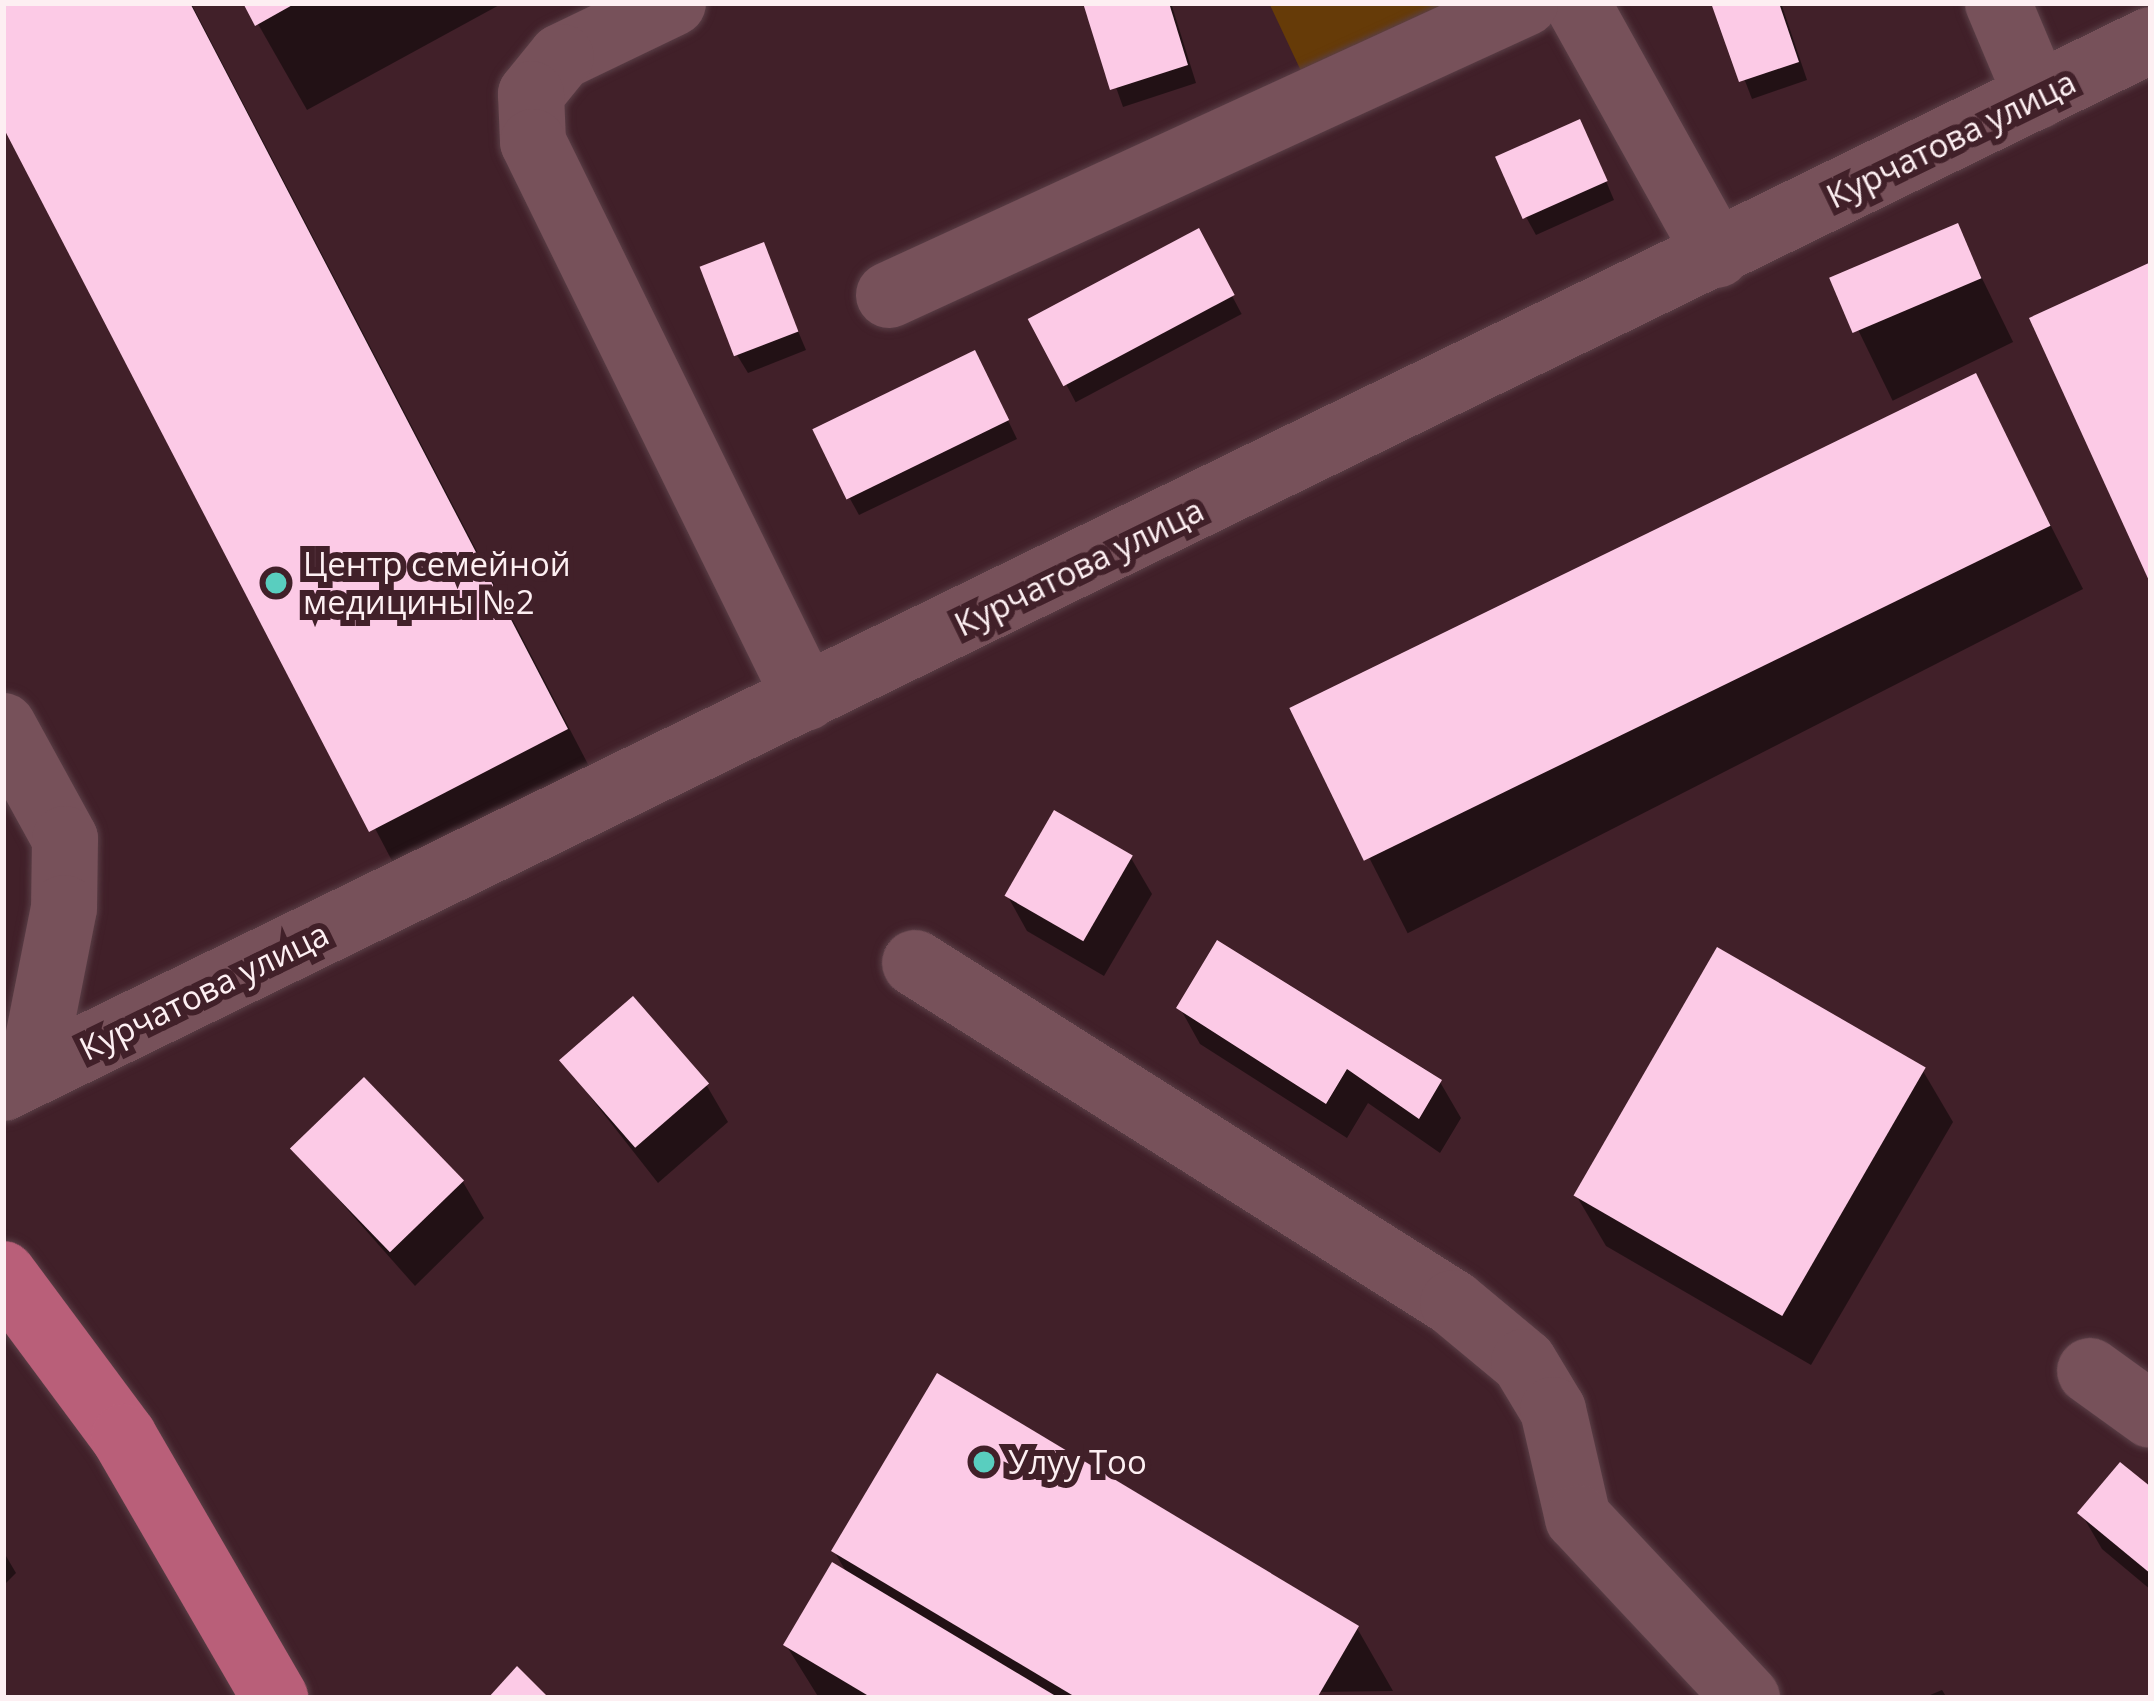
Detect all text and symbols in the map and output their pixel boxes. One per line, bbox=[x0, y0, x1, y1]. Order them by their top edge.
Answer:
street label: Курчатова улица bbox=[1820, 62, 2082, 216]
street label: Курчатова улица bbox=[948, 490, 1210, 644]
place label: Центр семейной медицины №2 bbox=[303, 544, 571, 622]
marker: Центр семейной медицины №2 bbox=[260, 567, 292, 599]
street label: Курчатова улица bbox=[73, 914, 335, 1068]
place label: Улуу Тоо bbox=[1008, 1442, 1147, 1482]
marker: Улуу Тоо bbox=[971, 1449, 997, 1475]

